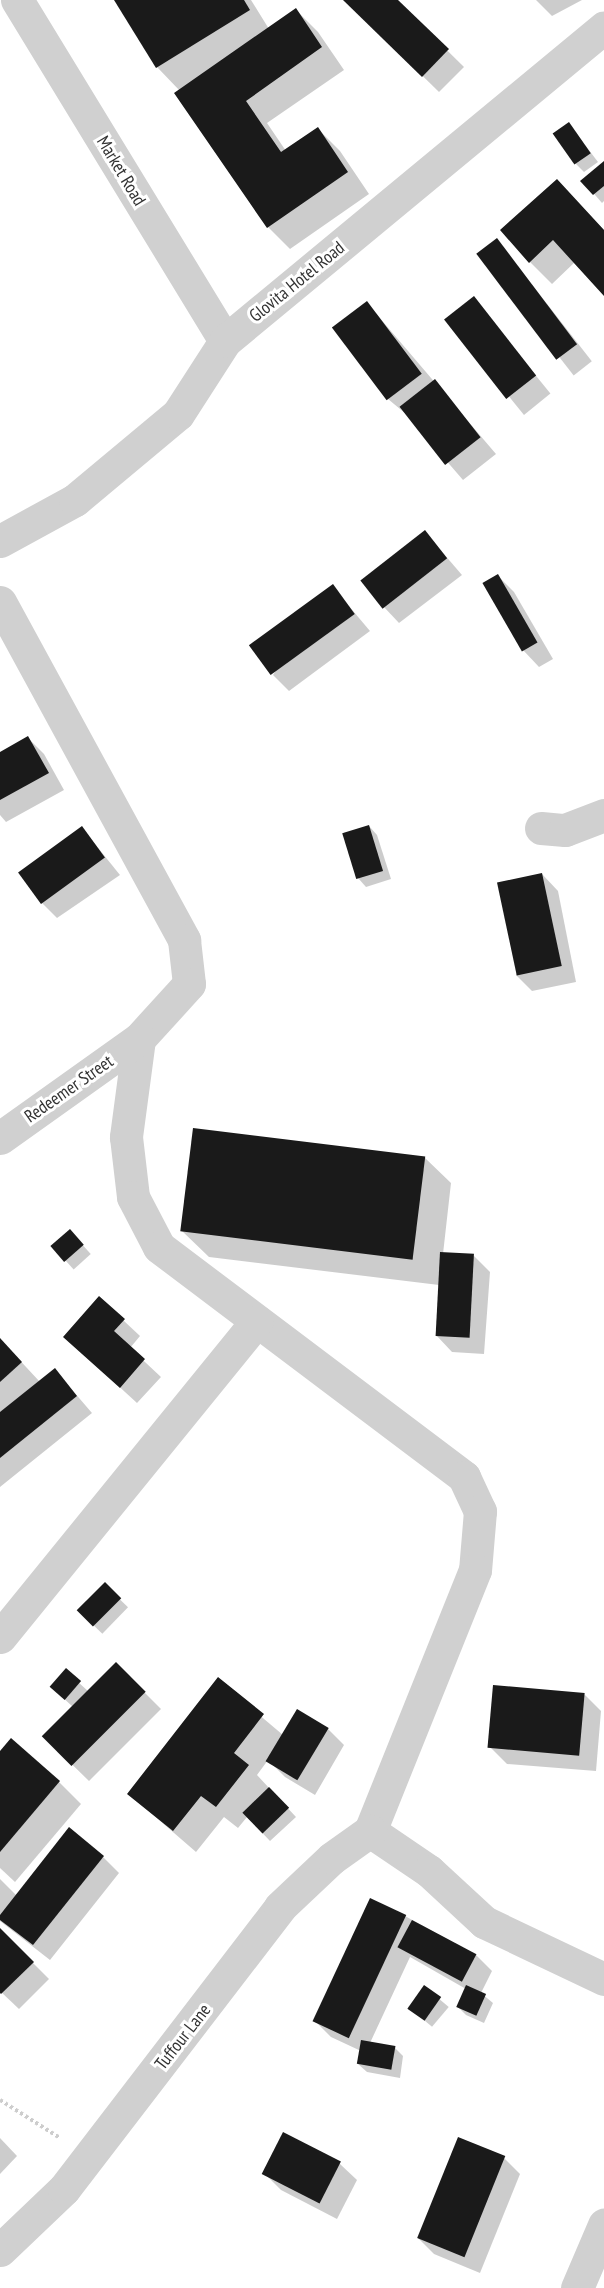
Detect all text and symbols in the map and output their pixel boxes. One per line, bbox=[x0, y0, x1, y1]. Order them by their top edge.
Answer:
street label: Market Road bbox=[92, 132, 150, 210]
street label: Glovita Hotel Road bbox=[245, 237, 349, 327]
street label: Redeemer Street bbox=[21, 1051, 117, 1127]
street label: Tuffour Lane bbox=[151, 2000, 215, 2074]

